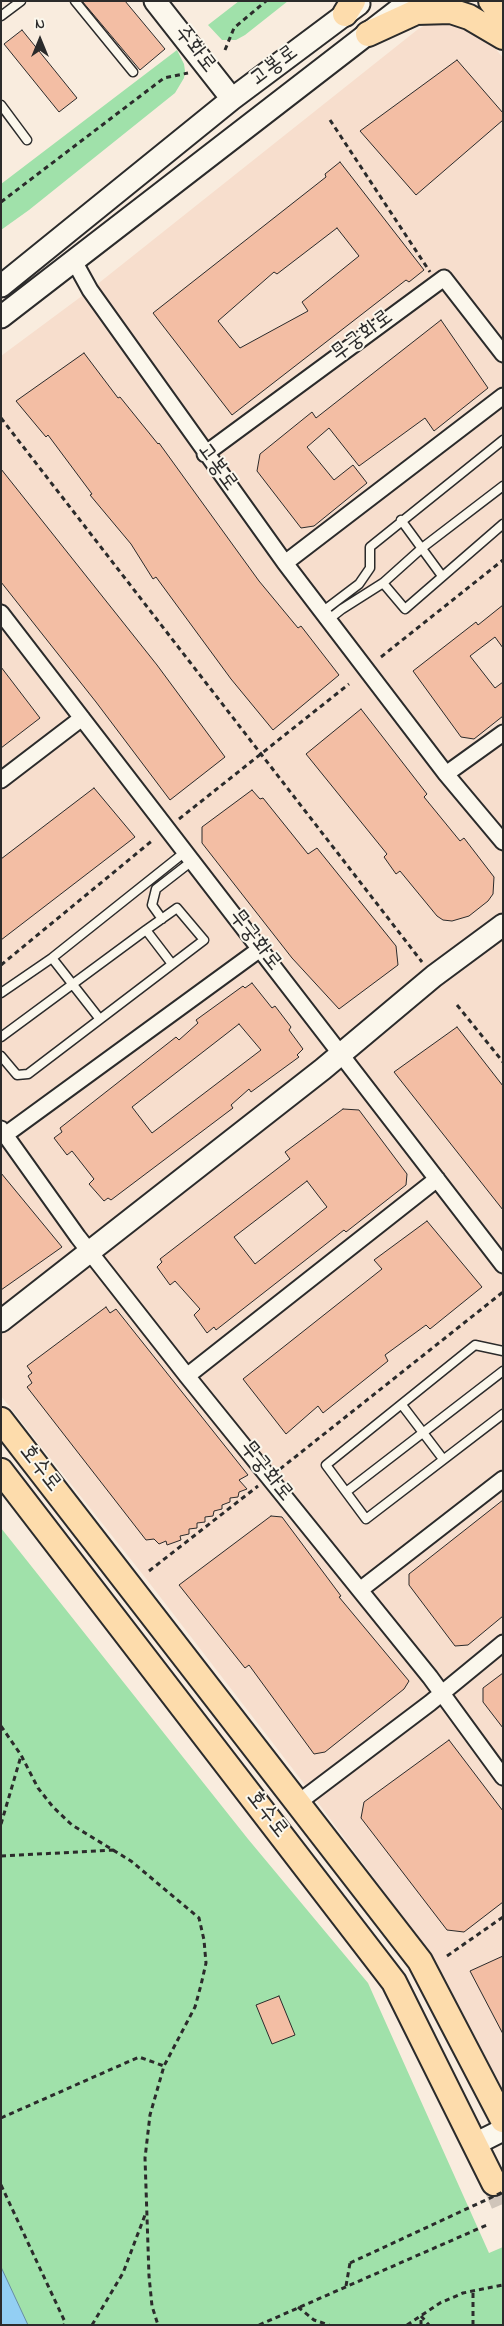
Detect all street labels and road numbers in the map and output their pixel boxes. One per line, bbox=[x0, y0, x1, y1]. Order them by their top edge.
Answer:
street label: 주화로 bbox=[167, 21, 221, 79]
street label: 고봉로 bbox=[246, 40, 304, 94]
street label: 무궁화로 bbox=[327, 305, 399, 369]
street label: 고봉로 bbox=[190, 439, 242, 497]
street label: 무궁화로 bbox=[222, 905, 286, 977]
street label: 무궁화로 bbox=[232, 1436, 298, 1508]
street label: 호수로 bbox=[12, 1440, 66, 1498]
street label: 호수로 bbox=[239, 1786, 293, 1844]

